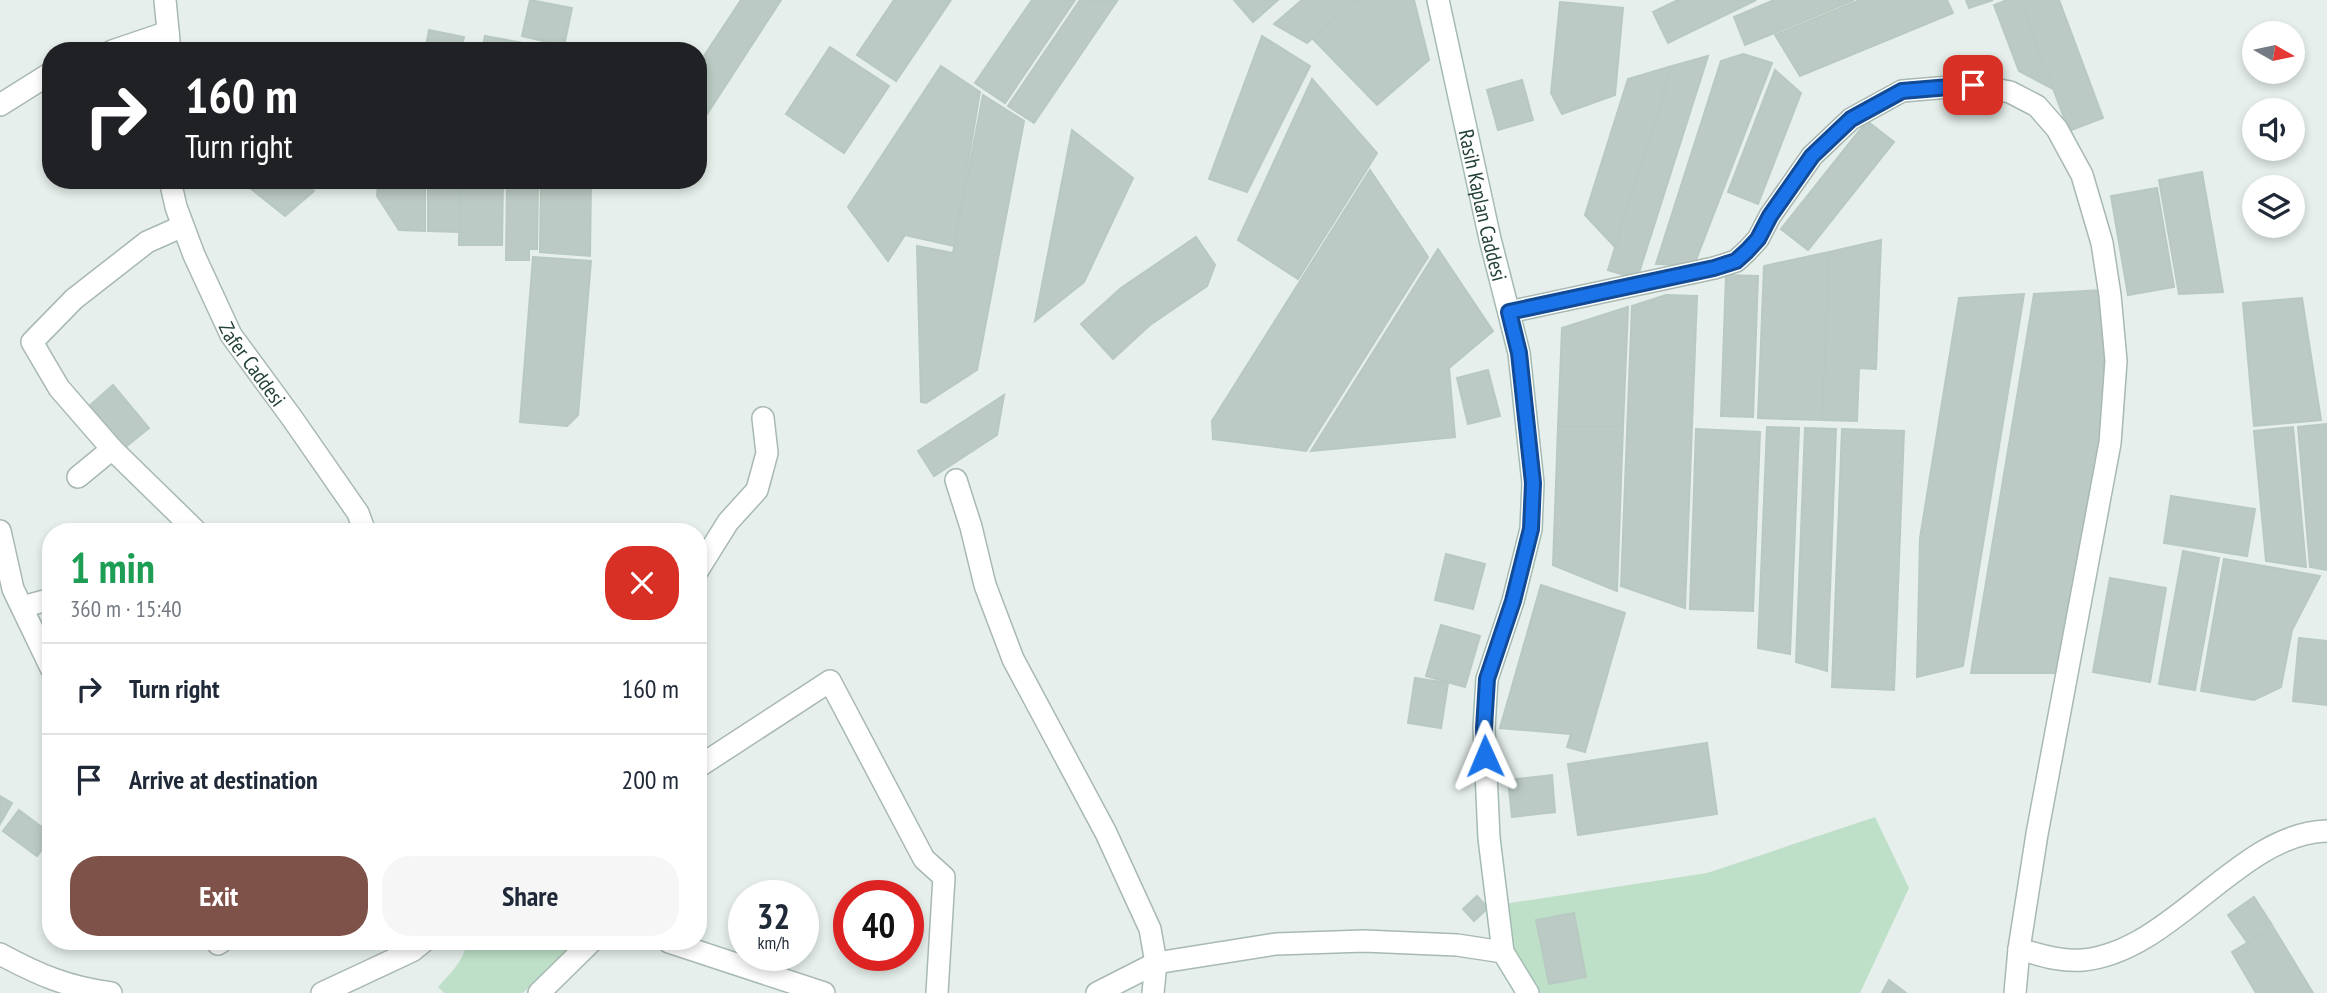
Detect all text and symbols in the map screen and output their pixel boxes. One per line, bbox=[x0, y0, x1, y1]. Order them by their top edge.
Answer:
north arrow bbox=[2242, 21, 2305, 84]
map controls bbox=[2242, 21, 2305, 238]
pin bbox=[1943, 55, 2003, 115]
text: 160 m bbox=[185, 63, 298, 127]
icon: arrive bbox=[1954, 66, 1992, 104]
icon: right bbox=[70, 70, 161, 161]
button: sound bbox=[2242, 98, 2305, 161]
text: Turn right bbox=[185, 125, 293, 167]
street label: Rasih Kaplan Caddesi bbox=[1453, 127, 1514, 284]
button: layers bbox=[2242, 175, 2305, 238]
street label: Zafer Caddesi bbox=[213, 318, 292, 411]
text: 1 min bbox=[70, 540, 155, 595]
button: close bbox=[605, 546, 679, 620]
text: 360 m · 15:40 bbox=[70, 594, 182, 623]
icon: right bbox=[70, 670, 108, 708]
text: Turn right bbox=[129, 672, 220, 705]
text: 160 m bbox=[621, 672, 679, 705]
position arrow bbox=[1448, 719, 1522, 793]
icon: arrive bbox=[70, 761, 108, 799]
text: Arrive at destination bbox=[129, 763, 318, 796]
text: 200 m bbox=[621, 763, 679, 796]
button: Exit bbox=[70, 856, 368, 936]
button: Share bbox=[382, 856, 679, 936]
speed limit sign: 40 bbox=[833, 880, 924, 971]
text: 32 bbox=[757, 893, 790, 939]
text: km/h bbox=[758, 931, 789, 954]

